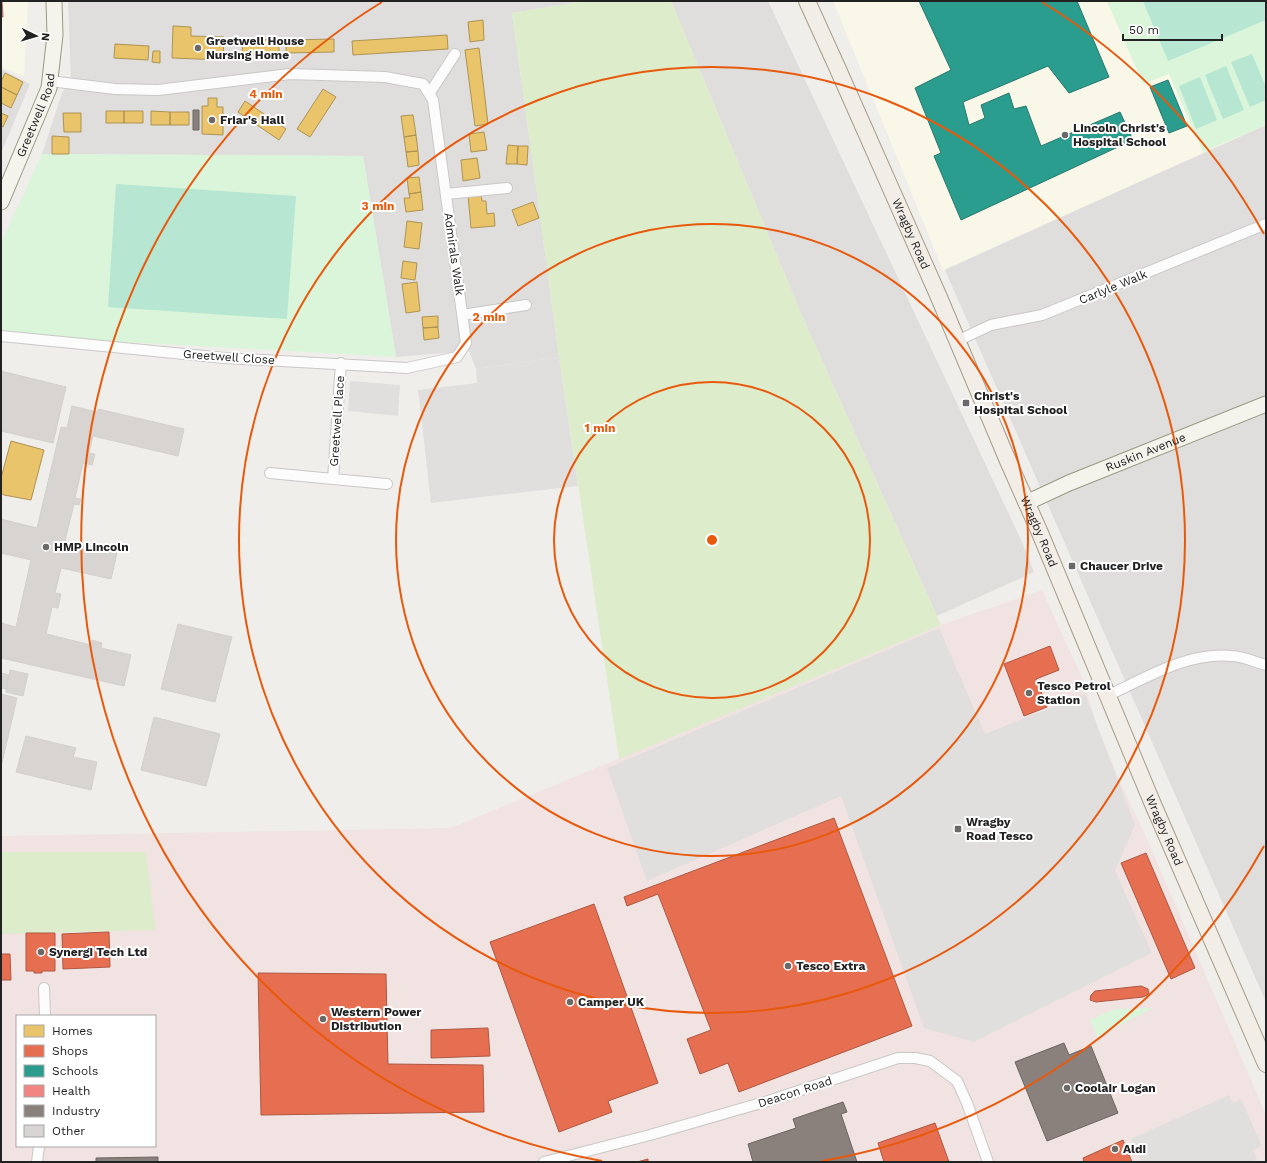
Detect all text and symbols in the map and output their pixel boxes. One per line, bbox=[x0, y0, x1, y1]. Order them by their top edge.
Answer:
north arrow bbox=[16, 16, 56, 56]
scale bar bbox=[1123, 16, 1222, 42]
text: 50 m bbox=[1129, 23, 1159, 37]
text: N bbox=[39, 32, 52, 41]
place label: Greetwell House Nursing Home bbox=[206, 34, 304, 62]
marker: Greetwell House Nursing Home bbox=[193, 43, 203, 53]
street label: Greetwell Road bbox=[14, 72, 58, 159]
text: 4 min bbox=[249, 87, 283, 101]
place label: Friar's Hall bbox=[220, 113, 284, 127]
marker: Friar's Hall bbox=[207, 115, 217, 125]
place label: Lincoln Christ's Hospital School bbox=[1073, 121, 1166, 149]
marker: Lincoln Christ's Hospital School bbox=[1060, 130, 1070, 140]
street label: Wragby Road bbox=[889, 196, 933, 271]
text: 3 min bbox=[362, 199, 394, 213]
street label: Admirals Walk bbox=[441, 212, 467, 297]
street label: Carlyle Walk bbox=[1077, 267, 1149, 307]
text: 2 min bbox=[473, 310, 505, 324]
street label: Greetwell Close bbox=[183, 347, 276, 367]
street label: Greetwell Place bbox=[327, 375, 347, 467]
place label: Christ's Hospital School bbox=[974, 389, 1067, 417]
marker: Christ's Hospital School bbox=[961, 398, 971, 408]
text: 1 min bbox=[585, 421, 615, 435]
street label: Ruskin Avenue bbox=[1104, 430, 1188, 475]
street label: Wragby Road bbox=[1017, 494, 1060, 569]
centre of rings bbox=[705, 533, 719, 547]
place label: HMP Lincoln bbox=[54, 540, 129, 554]
marker: HMP Lincoln bbox=[41, 542, 51, 552]
place label: Chaucer Drive bbox=[1080, 559, 1163, 573]
marker: Chaucer Drive bbox=[1067, 561, 1077, 571]
place label: Tesco Petrol Station bbox=[1037, 679, 1111, 707]
marker: Tesco Petrol Station bbox=[1024, 688, 1034, 698]
street label: Wragby Road bbox=[1143, 793, 1186, 868]
place label: Wragby Road Tesco bbox=[966, 815, 1033, 843]
marker: Wragby Road Tesco bbox=[953, 824, 963, 834]
place label: Synergi Tech Ltd bbox=[49, 945, 147, 959]
marker: Synergi Tech Ltd bbox=[36, 947, 46, 957]
place label: Tesco Extra bbox=[796, 959, 865, 973]
marker: Tesco Extra bbox=[783, 961, 793, 971]
place label: Camper UK bbox=[578, 995, 645, 1009]
marker: Camper UK bbox=[565, 997, 575, 1007]
place label: Western Power Distribution bbox=[331, 1005, 422, 1033]
marker: Western Power Distribution bbox=[318, 1014, 328, 1024]
legend bbox=[16, 1015, 156, 1147]
text: Homes bbox=[52, 1024, 93, 1038]
text: Shops bbox=[52, 1044, 88, 1058]
text: Schools bbox=[52, 1064, 98, 1078]
street label: Deacon Road bbox=[756, 1073, 834, 1111]
place label: Coolair Logan bbox=[1075, 1081, 1156, 1095]
marker: Coolair Logan bbox=[1062, 1083, 1072, 1093]
text: Health bbox=[52, 1084, 90, 1098]
text: Industry bbox=[52, 1104, 101, 1118]
text: Other bbox=[52, 1124, 85, 1138]
place label: Aldi bbox=[1123, 1142, 1146, 1156]
marker: Aldi bbox=[1110, 1144, 1120, 1154]

